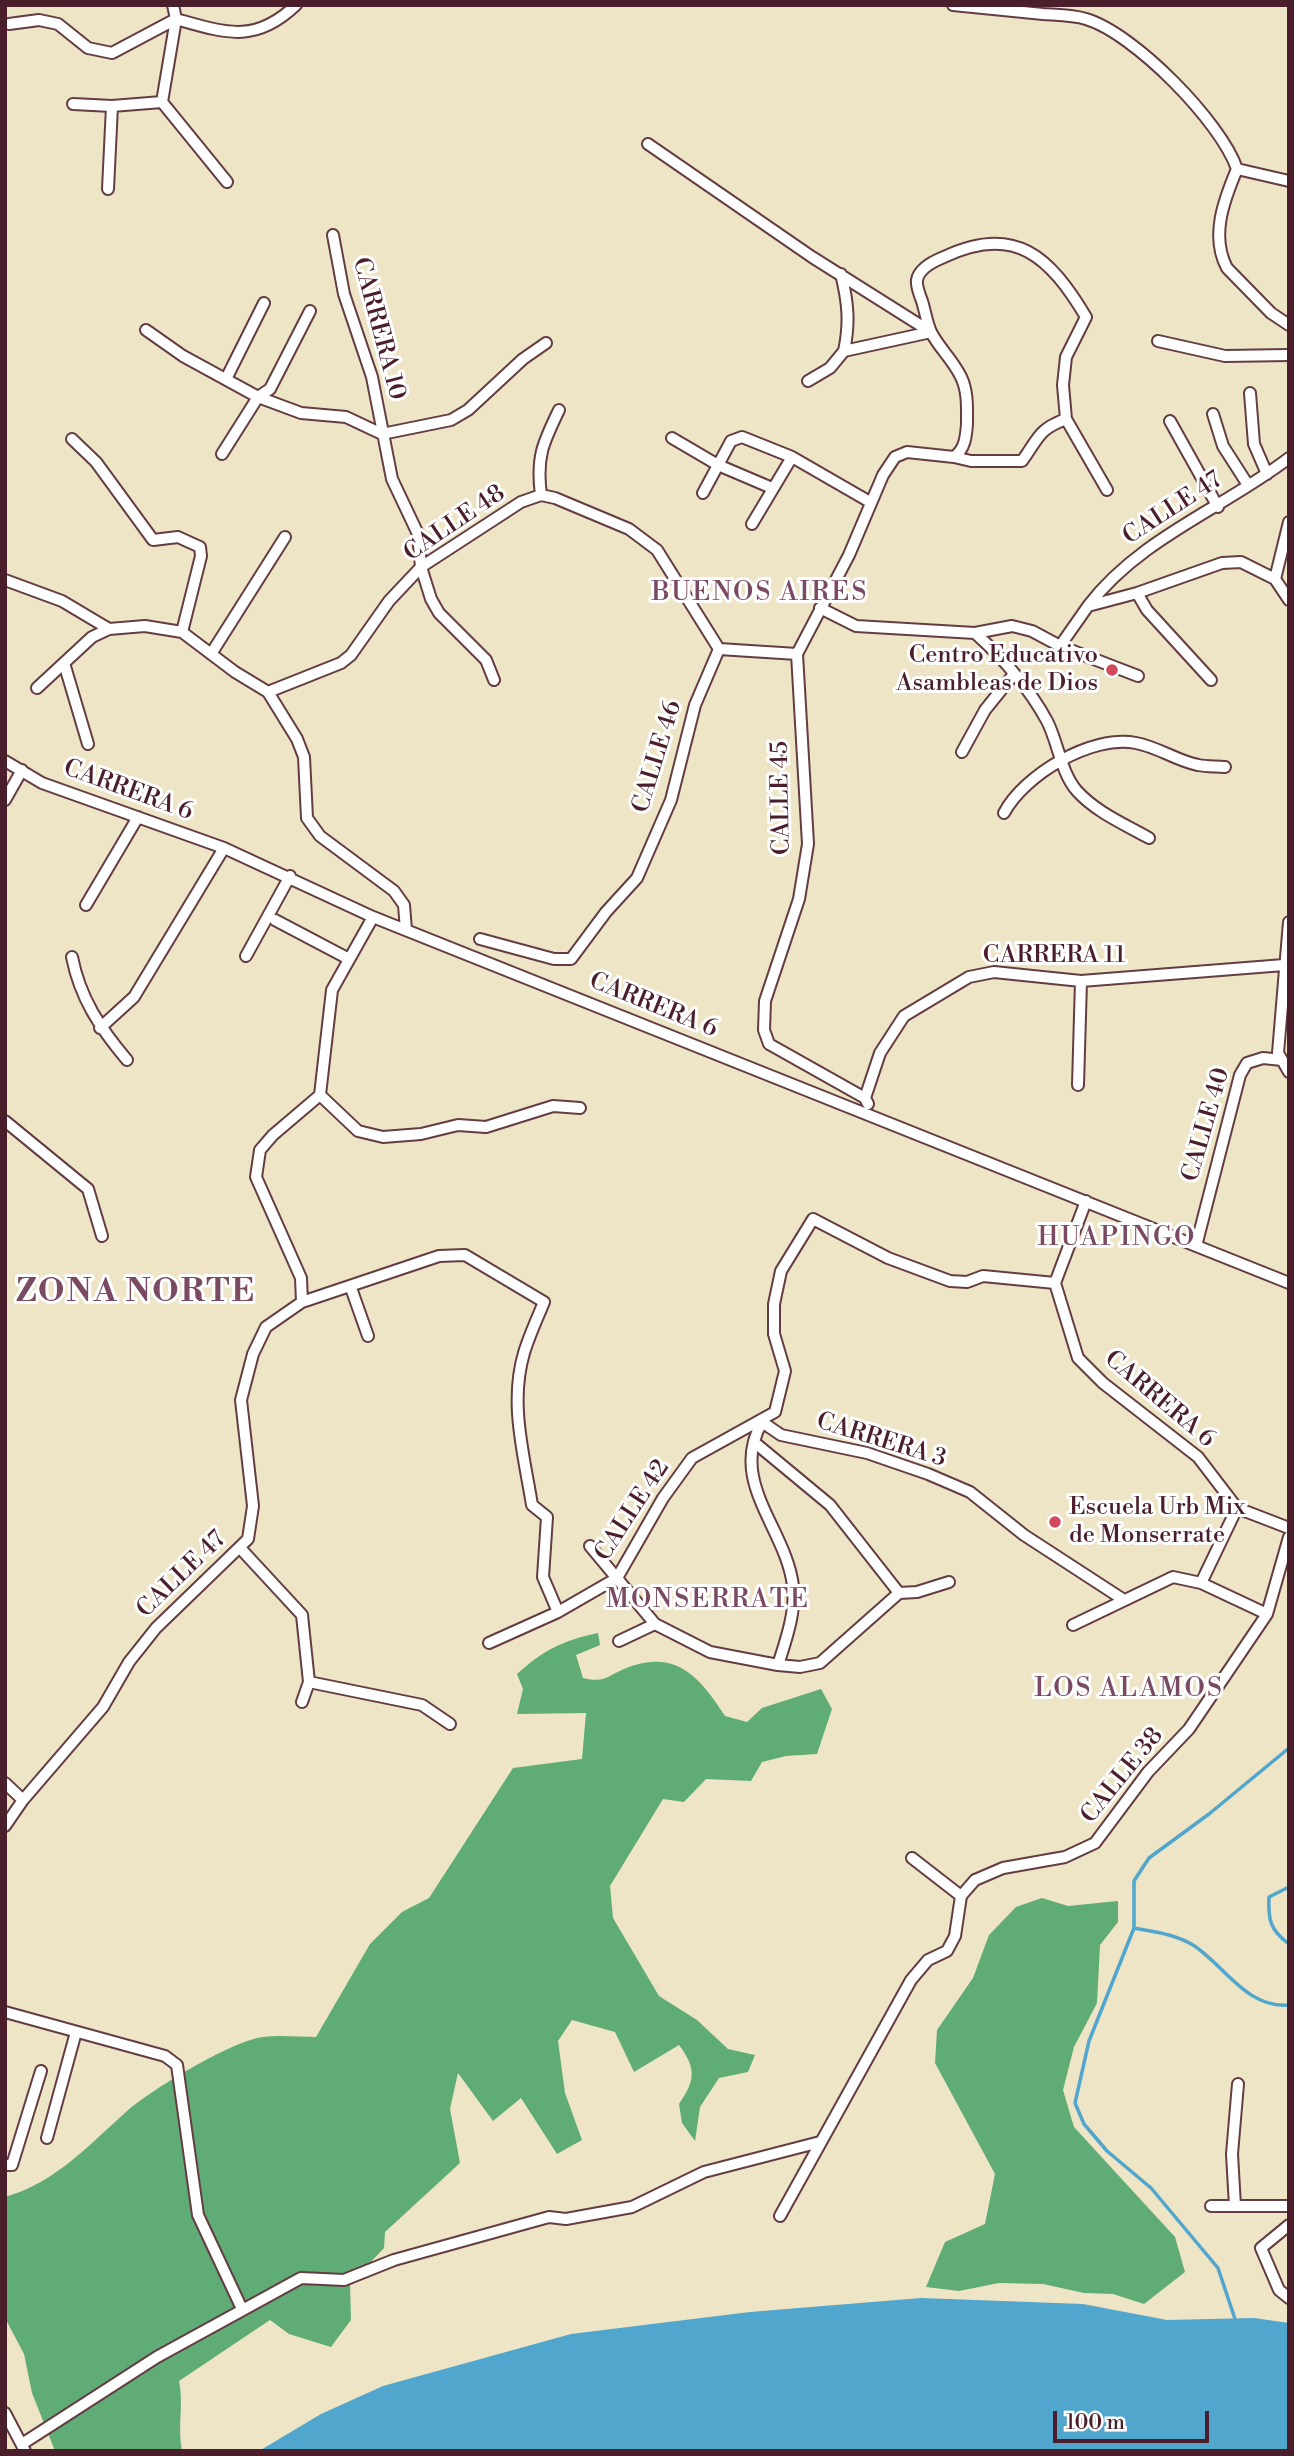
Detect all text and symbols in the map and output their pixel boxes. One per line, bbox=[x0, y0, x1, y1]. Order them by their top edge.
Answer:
street label: CARRERA 10 bbox=[345, 255, 411, 403]
street label: CALLE 47 bbox=[1118, 466, 1228, 552]
street label: CALLE 48 bbox=[399, 480, 511, 568]
district label: BUENOS AIRES bbox=[653, 578, 867, 610]
place label: Centro Educativo Asambleas de Dios bbox=[896, 642, 1098, 698]
marker: Centro Educativo Asambleas de Dios bbox=[1104, 662, 1120, 678]
street label: CALLE 46 bbox=[627, 697, 689, 817]
street label: CALLE 45 bbox=[767, 741, 797, 855]
street label: CARRERA 6 bbox=[59, 754, 197, 828]
street label: CARRERA 11 bbox=[983, 942, 1125, 970]
street label: CARRERA 6 bbox=[585, 967, 721, 1045]
street label: CALLE 40 bbox=[1177, 1065, 1237, 1185]
district label: HUAPINGO bbox=[1039, 1223, 1195, 1255]
district label: ZONA NORTE bbox=[17, 1274, 255, 1312]
street label: CARRERA 6 bbox=[1098, 1345, 1220, 1455]
street label: CARRERA 3 bbox=[813, 1408, 949, 1474]
street label: CALLE 42 bbox=[590, 1455, 676, 1567]
place label: Escuela Urb Mix de Monserrate bbox=[1069, 1494, 1245, 1550]
marker: Escuela Urb Mix de Monserrate bbox=[1047, 1514, 1063, 1530]
street label: CALLE 47 bbox=[132, 1526, 232, 1624]
district label: MONSERRATE bbox=[607, 1585, 809, 1617]
district label: LOS ALAMOS bbox=[1035, 1674, 1223, 1706]
street label: CALLE 38 bbox=[1076, 1722, 1170, 1830]
scale bar bbox=[1056, 2396, 1212, 2440]
text: 100 m bbox=[1066, 2410, 1125, 2436]

